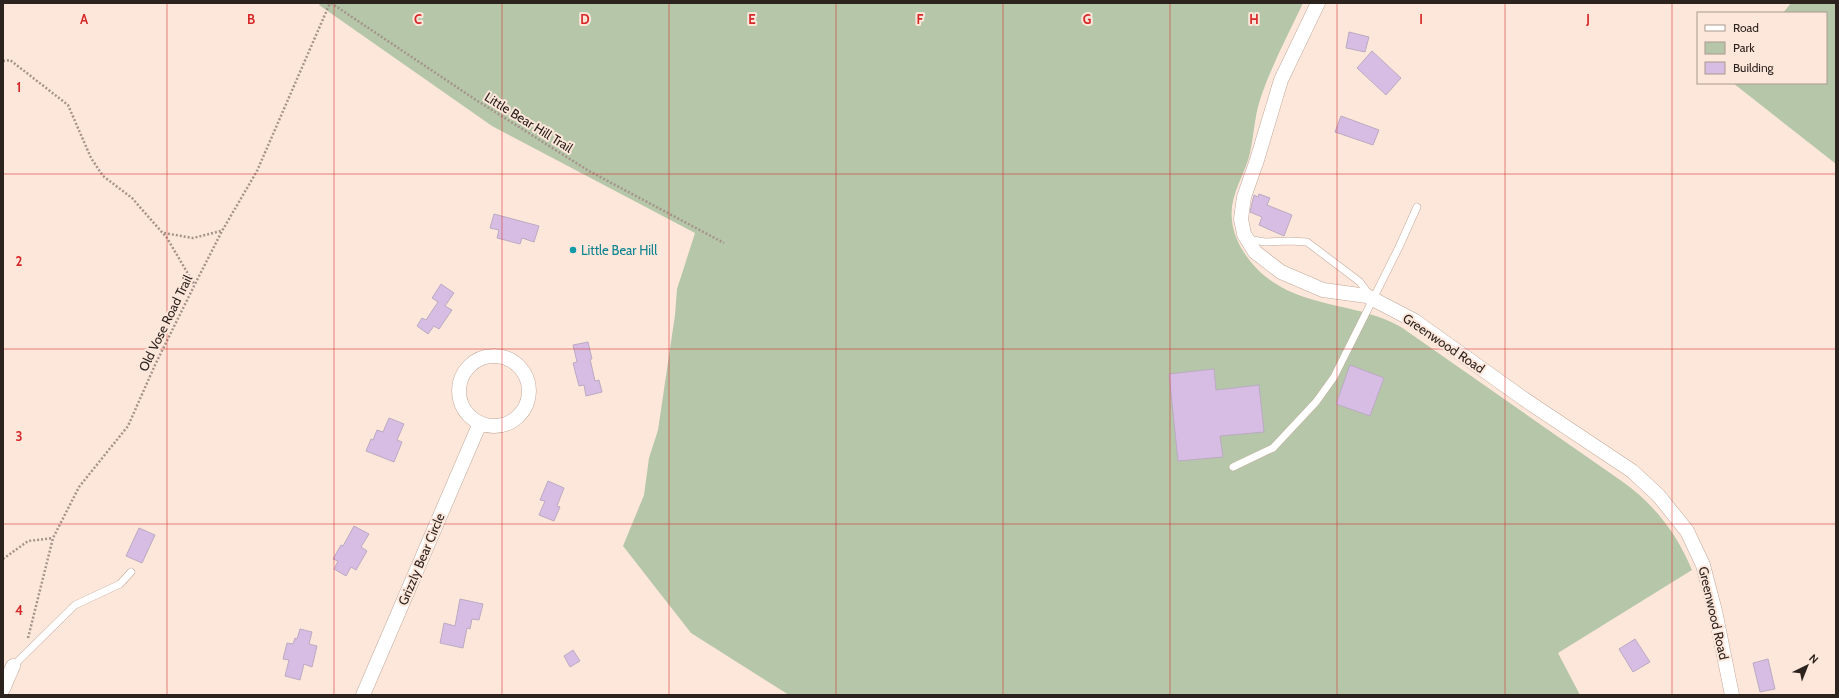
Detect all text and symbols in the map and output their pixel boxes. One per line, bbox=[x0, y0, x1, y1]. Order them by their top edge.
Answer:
text: A bbox=[80, 11, 89, 27]
text: B bbox=[247, 11, 255, 27]
text: C bbox=[414, 11, 422, 27]
text: D bbox=[580, 11, 590, 27]
text: E bbox=[748, 11, 756, 27]
text: F bbox=[917, 11, 924, 27]
text: G bbox=[1083, 11, 1092, 27]
text: H bbox=[1249, 11, 1259, 27]
text: I bbox=[1419, 11, 1423, 27]
text: J bbox=[1585, 11, 1590, 27]
legend bbox=[1697, 12, 1827, 84]
text: Road bbox=[1733, 20, 1759, 35]
text: Park bbox=[1733, 40, 1755, 55]
text: Building bbox=[1733, 60, 1775, 75]
text: 1 bbox=[17, 79, 21, 95]
street label: Little Bear Hill Trail bbox=[482, 88, 576, 156]
place label: Little Bear Hill bbox=[581, 242, 657, 258]
marker: Little Bear Hill bbox=[568, 245, 578, 255]
text: 2 bbox=[16, 253, 23, 269]
street label: Old Vose Road Trail bbox=[135, 272, 195, 374]
street label: Greenwood Road bbox=[1400, 310, 1488, 376]
text: 3 bbox=[15, 428, 23, 444]
street label: Grizzly Bear Circle bbox=[394, 510, 448, 608]
street label: Greenwood Road bbox=[1696, 565, 1732, 661]
text: 4 bbox=[15, 602, 23, 618]
north arrow bbox=[1787, 646, 1827, 686]
text: N bbox=[1806, 651, 1821, 666]

